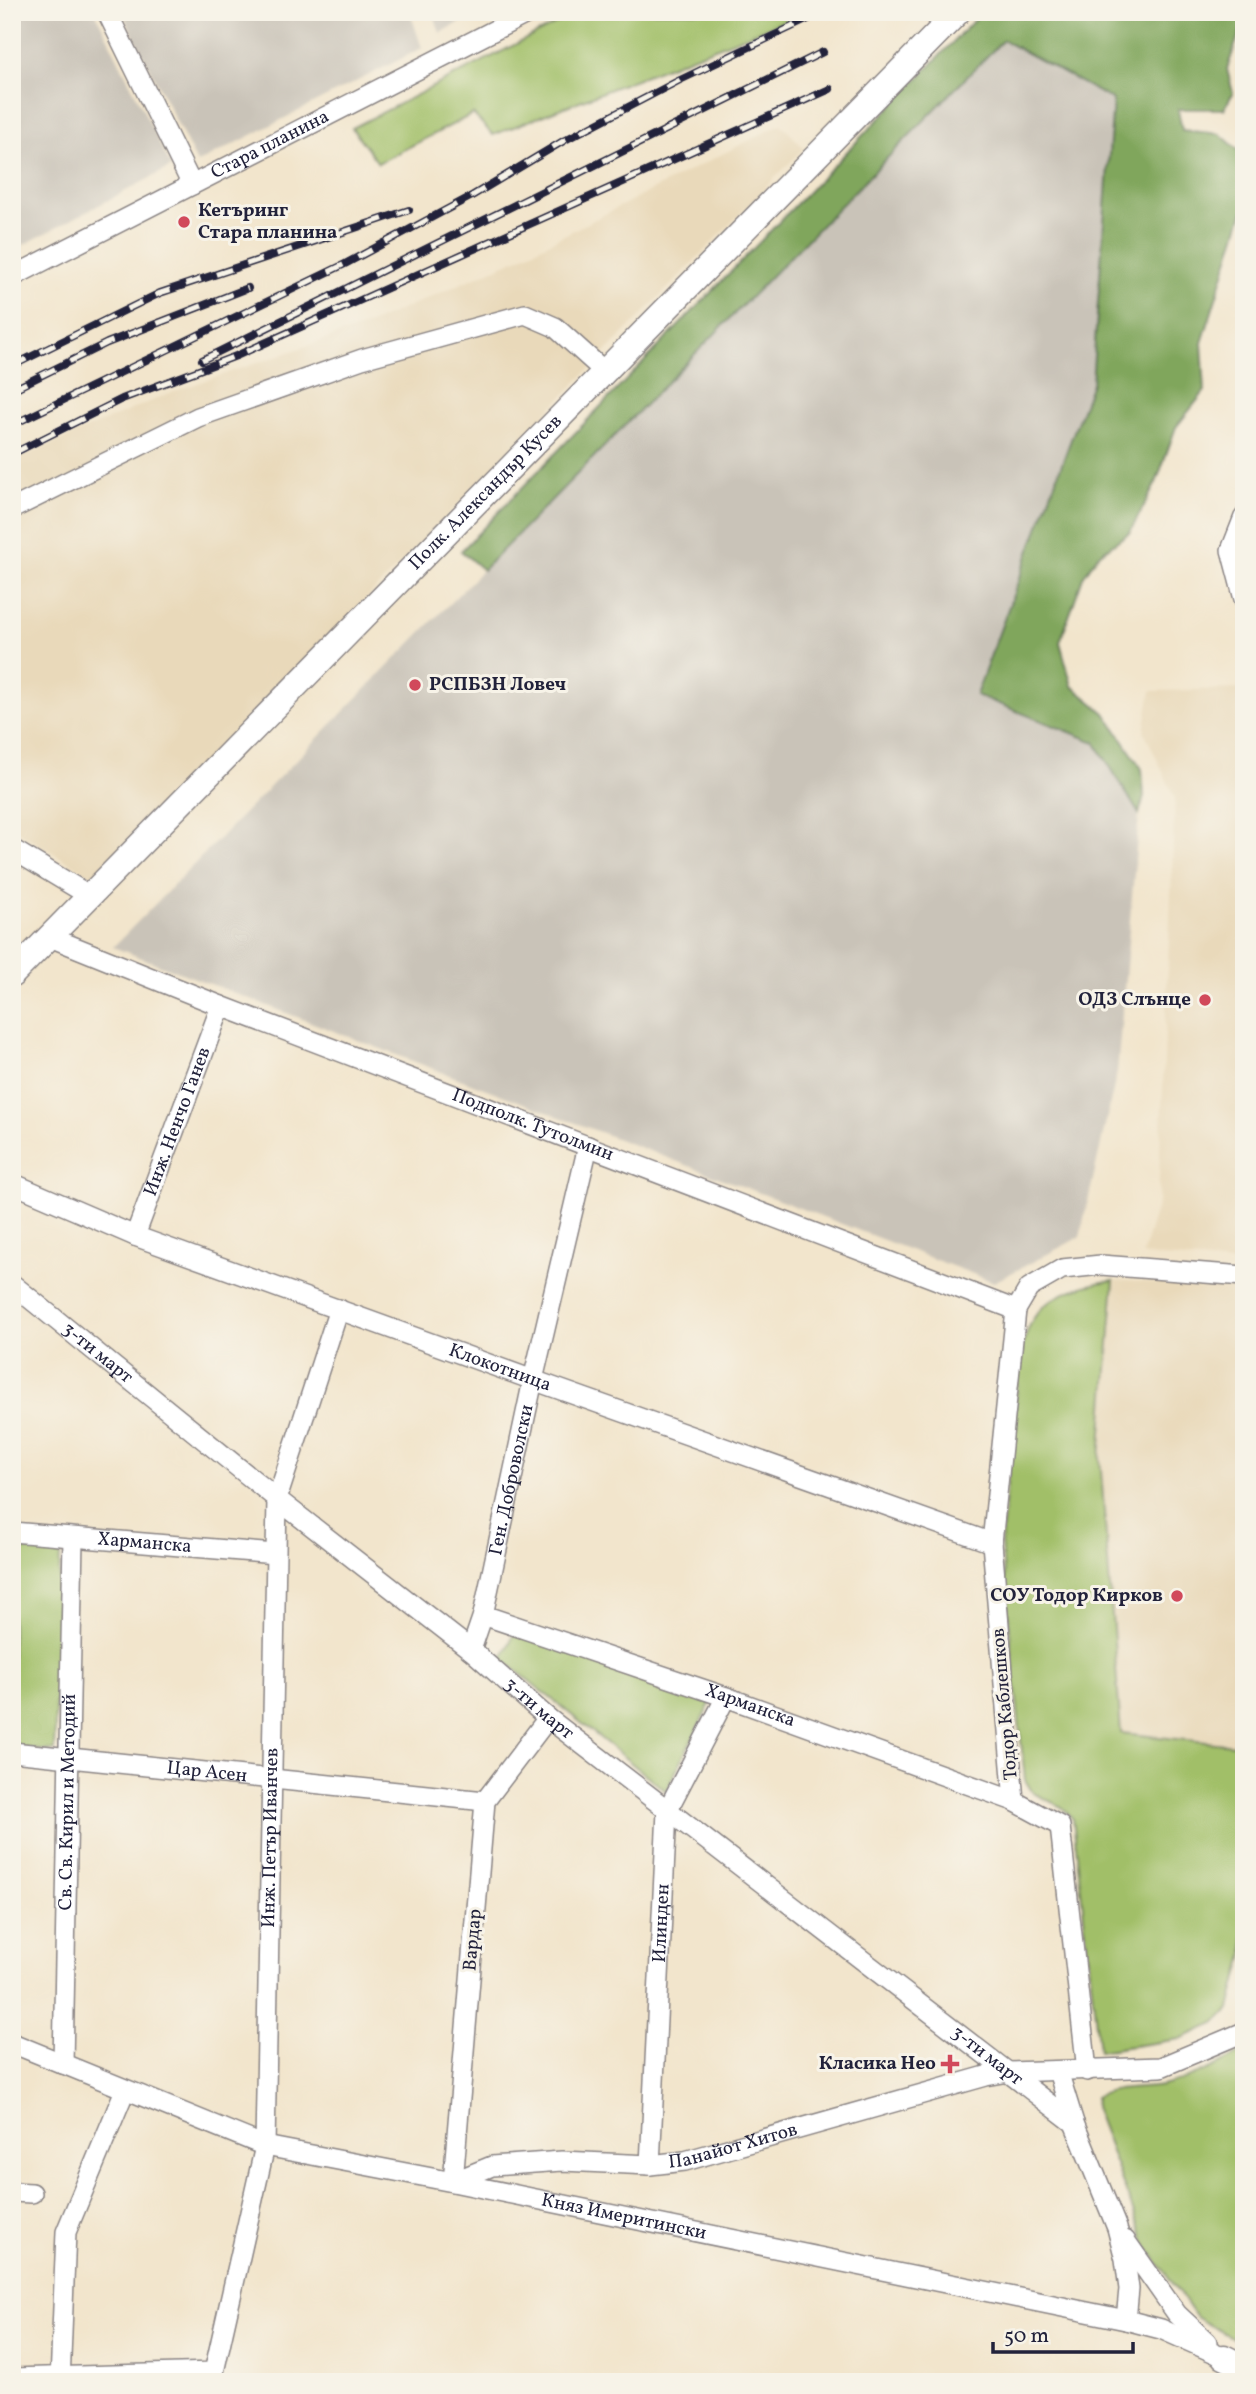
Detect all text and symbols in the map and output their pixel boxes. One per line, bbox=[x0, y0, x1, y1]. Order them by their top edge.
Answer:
street label: Стара планина bbox=[207, 104, 334, 186]
place label: Кетъринг Стара планина bbox=[198, 198, 337, 246]
marker: Кетъринг Стара планина bbox=[176, 214, 192, 230]
street label: Полк. Александър Кусев bbox=[403, 409, 568, 576]
place label: РСПБЗН Ловеч bbox=[429, 672, 566, 698]
marker: РСПБЗН Ловеч bbox=[407, 677, 423, 693]
place label: ОДЗ Слънце bbox=[1078, 987, 1191, 1013]
marker: ОДЗ Слънце bbox=[1197, 992, 1213, 1008]
street label: Инж. Ненчо Ганев bbox=[138, 1043, 217, 1200]
street label: Подполк. Тутолмин bbox=[448, 1082, 617, 1168]
street label: 3-ти март bbox=[56, 1317, 139, 1390]
street label: Клокотница bbox=[445, 1338, 555, 1398]
street label: Ген. Доброволски bbox=[483, 1402, 540, 1558]
street label: Харманска bbox=[96, 1526, 193, 1560]
place label: СОУ Тодор Кирков bbox=[990, 1583, 1163, 1609]
marker: СОУ Тодор Кирков bbox=[1169, 1588, 1185, 1604]
street label: Тодор Каблешков bbox=[985, 1627, 1025, 1781]
street label: 3-ти март bbox=[498, 1672, 580, 1746]
street label: Харманска bbox=[701, 1678, 799, 1734]
street label: Св. Св. Кирил и Методий bbox=[53, 1693, 83, 1911]
street label: Инж. Петър Иванчев bbox=[256, 1747, 285, 1928]
street label: Цар Асен bbox=[165, 1755, 248, 1789]
street label: Илинден bbox=[647, 1883, 676, 1963]
street label: Вардар bbox=[457, 1908, 489, 1972]
street label: 3-ти март bbox=[946, 2020, 1029, 2092]
place label: Класика Нео bbox=[819, 2051, 936, 2077]
marker: Класика Нео bbox=[942, 2056, 958, 2072]
street label: Панайот Хитов bbox=[667, 2117, 800, 2176]
street label: Княз Имеритински bbox=[539, 2187, 709, 2247]
scale bar bbox=[993, 2310, 1134, 2354]
text: 50 m bbox=[1004, 2322, 1049, 2351]

